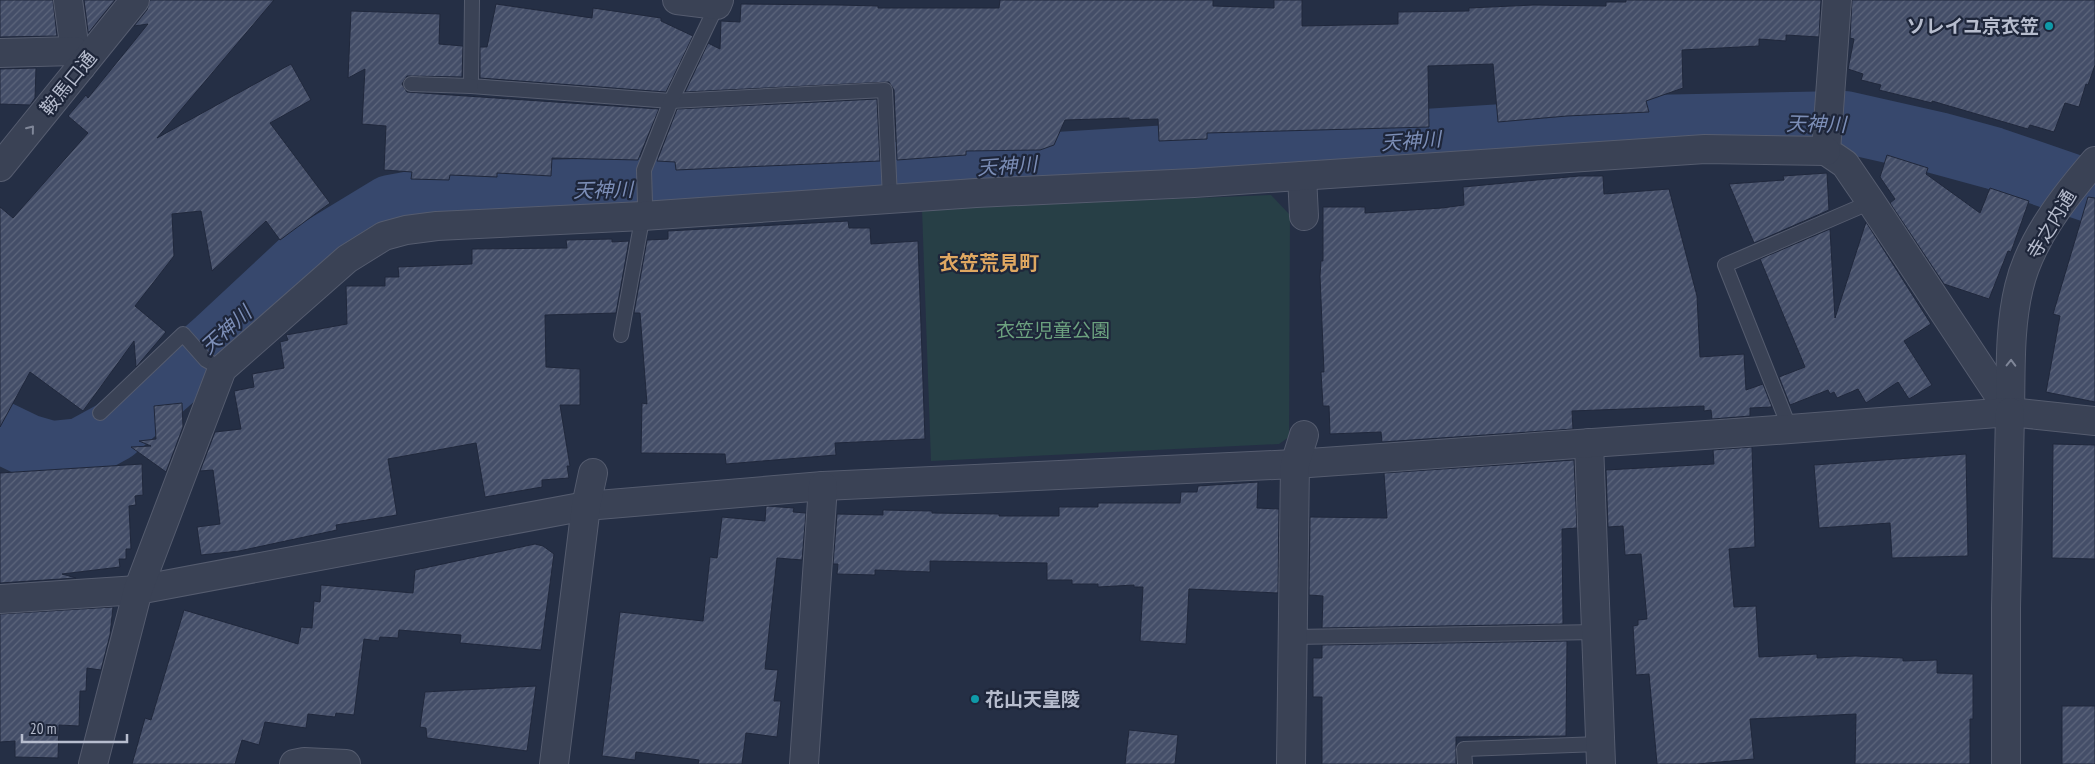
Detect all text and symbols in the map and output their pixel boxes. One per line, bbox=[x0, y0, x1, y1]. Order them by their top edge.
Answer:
place label: ソレイユ京衣笠 bbox=[1906, 14, 2039, 38]
marker: ソレイユ京衣笠 bbox=[2043, 20, 2055, 32]
street label: 鞍馬口通 bbox=[35, 46, 101, 120]
water label: 天神川 bbox=[1786, 110, 1848, 138]
one-way arrow bbox=[25, 126, 33, 135]
water label: 天神川 bbox=[1380, 126, 1444, 156]
water label: 天神川 bbox=[976, 151, 1040, 181]
water label: 天神川 bbox=[573, 176, 635, 204]
street label: 寺之内通 bbox=[2021, 185, 2081, 263]
district label: 衣笠荒見町 bbox=[939, 250, 1039, 276]
water label: 天神川 bbox=[195, 299, 258, 360]
park label: 衣笠児童公園 bbox=[996, 318, 1110, 342]
one-way arrow bbox=[2006, 359, 2016, 367]
place label: 花山天皇陵 bbox=[985, 687, 1080, 711]
marker: 花山天皇陵 bbox=[969, 693, 981, 705]
scale bar bbox=[22, 712, 128, 744]
text: 20 m bbox=[30, 719, 56, 738]

